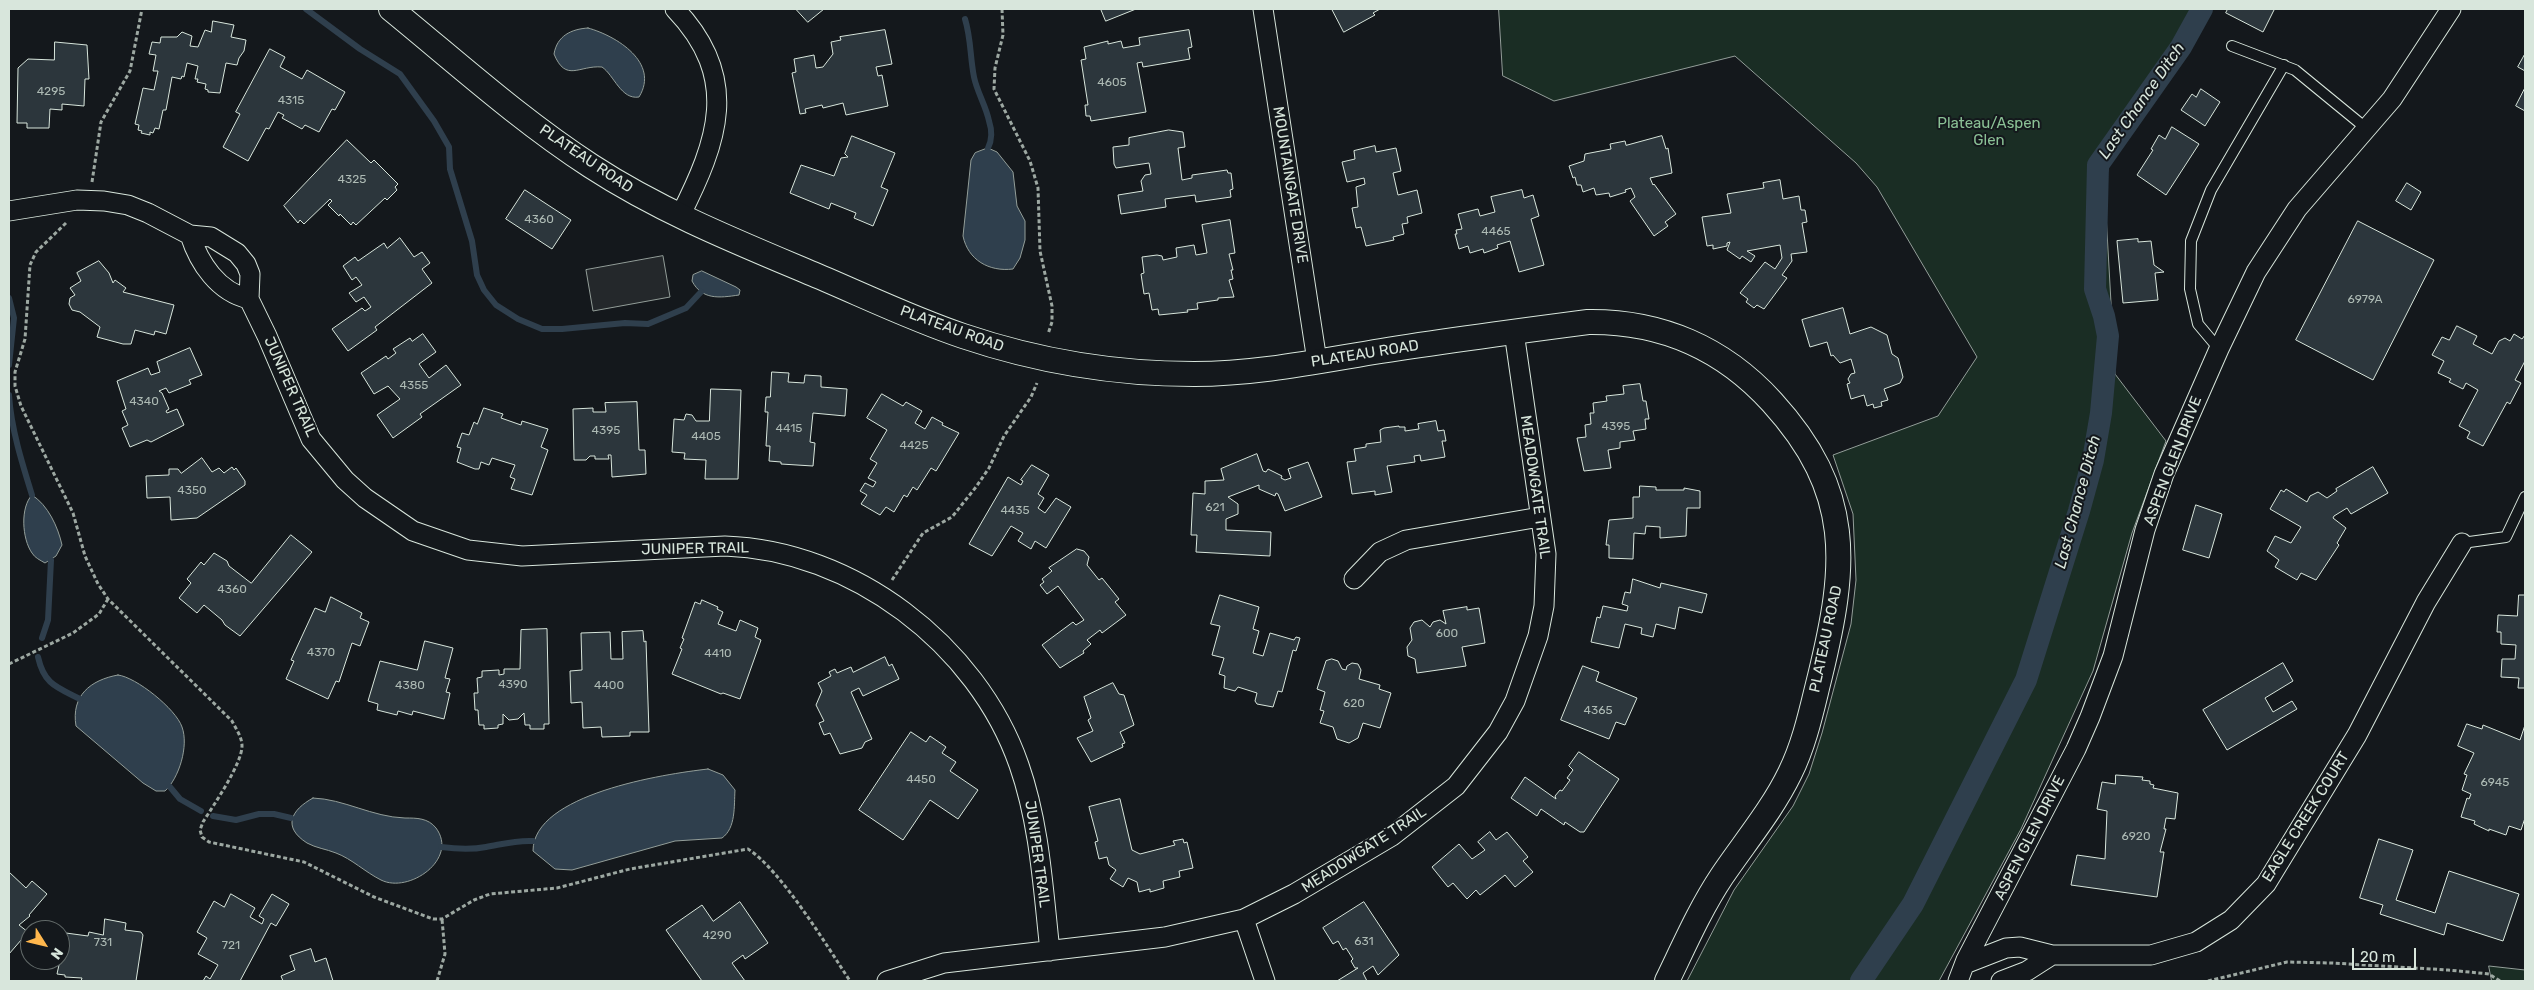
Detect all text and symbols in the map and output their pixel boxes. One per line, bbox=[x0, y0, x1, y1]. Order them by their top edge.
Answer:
water label: Last Chance Ditch bbox=[2095, 39, 2189, 163]
house number: 4605 bbox=[1097, 76, 1127, 90]
house number: 4295 bbox=[37, 85, 65, 99]
house number: 4315 bbox=[278, 94, 304, 108]
street label: MOUNTAINGATE DRIVE bbox=[1269, 105, 1311, 265]
park label: Plateau/Aspen Glen bbox=[1937, 115, 2041, 150]
street label: PLATEAU ROAD bbox=[536, 121, 636, 197]
house number: 4325 bbox=[338, 173, 366, 187]
house number: 4360 bbox=[524, 213, 554, 227]
house number: 4465 bbox=[1481, 225, 1511, 239]
house number: 6979A bbox=[2347, 293, 2383, 307]
street label: PLATEAU ROAD bbox=[898, 302, 1006, 356]
street label: JUNIPER TRAIL bbox=[260, 334, 320, 440]
street label: PLATEAU ROAD bbox=[1310, 337, 1420, 371]
house number: 4355 bbox=[400, 379, 428, 393]
street label: ASPEN GLEN DRIVE bbox=[2140, 394, 2206, 528]
house number: 4340 bbox=[129, 395, 159, 409]
street label: MEADOWGATE TRAIL bbox=[1516, 414, 1554, 560]
house number: 4395 bbox=[1602, 420, 1630, 434]
house number: 4415 bbox=[776, 422, 802, 436]
house number: 4395 bbox=[592, 424, 620, 438]
house number: 4405 bbox=[691, 430, 721, 444]
water label: Last Chance Ditch bbox=[2051, 433, 2105, 571]
house number: 4425 bbox=[899, 439, 929, 453]
house number: 4350 bbox=[177, 484, 207, 498]
house number: 621 bbox=[1205, 501, 1225, 515]
house number: 4435 bbox=[1000, 504, 1030, 518]
street label: JUNIPER TRAIL bbox=[641, 539, 749, 559]
house number: 4360 bbox=[217, 583, 247, 597]
street label: PLATEAU ROAD bbox=[1806, 584, 1846, 694]
house number: 600 bbox=[1436, 627, 1458, 641]
house number: 4370 bbox=[307, 646, 335, 660]
house number: 4410 bbox=[704, 647, 732, 661]
house number: 4390 bbox=[498, 678, 528, 692]
house number: 4380 bbox=[395, 679, 425, 693]
house number: 4400 bbox=[594, 679, 624, 693]
house number: 620 bbox=[1343, 697, 1365, 711]
house number: 4365 bbox=[1583, 704, 1613, 718]
street label: EAGLE CREEK COURT bbox=[2259, 749, 2353, 885]
house number: 4450 bbox=[906, 773, 936, 787]
street label: ASPEN GLEN DRIVE bbox=[1991, 773, 2069, 903]
house number: 6945 bbox=[2481, 776, 2509, 790]
street label: JUNIPER TRAIL bbox=[1021, 799, 1053, 909]
street label: MEADOWGATE TRAIL bbox=[1298, 803, 1430, 897]
house number: 6920 bbox=[2121, 830, 2151, 844]
north arrow bbox=[20, 920, 70, 970]
house number: 4290 bbox=[702, 929, 732, 943]
house number: 631 bbox=[1354, 935, 1374, 949]
house number: 731 bbox=[94, 936, 112, 950]
scale bar bbox=[2354, 938, 2418, 970]
house number: 721 bbox=[222, 939, 240, 953]
text: N bbox=[47, 944, 67, 963]
text: 20 m bbox=[2360, 948, 2395, 966]

